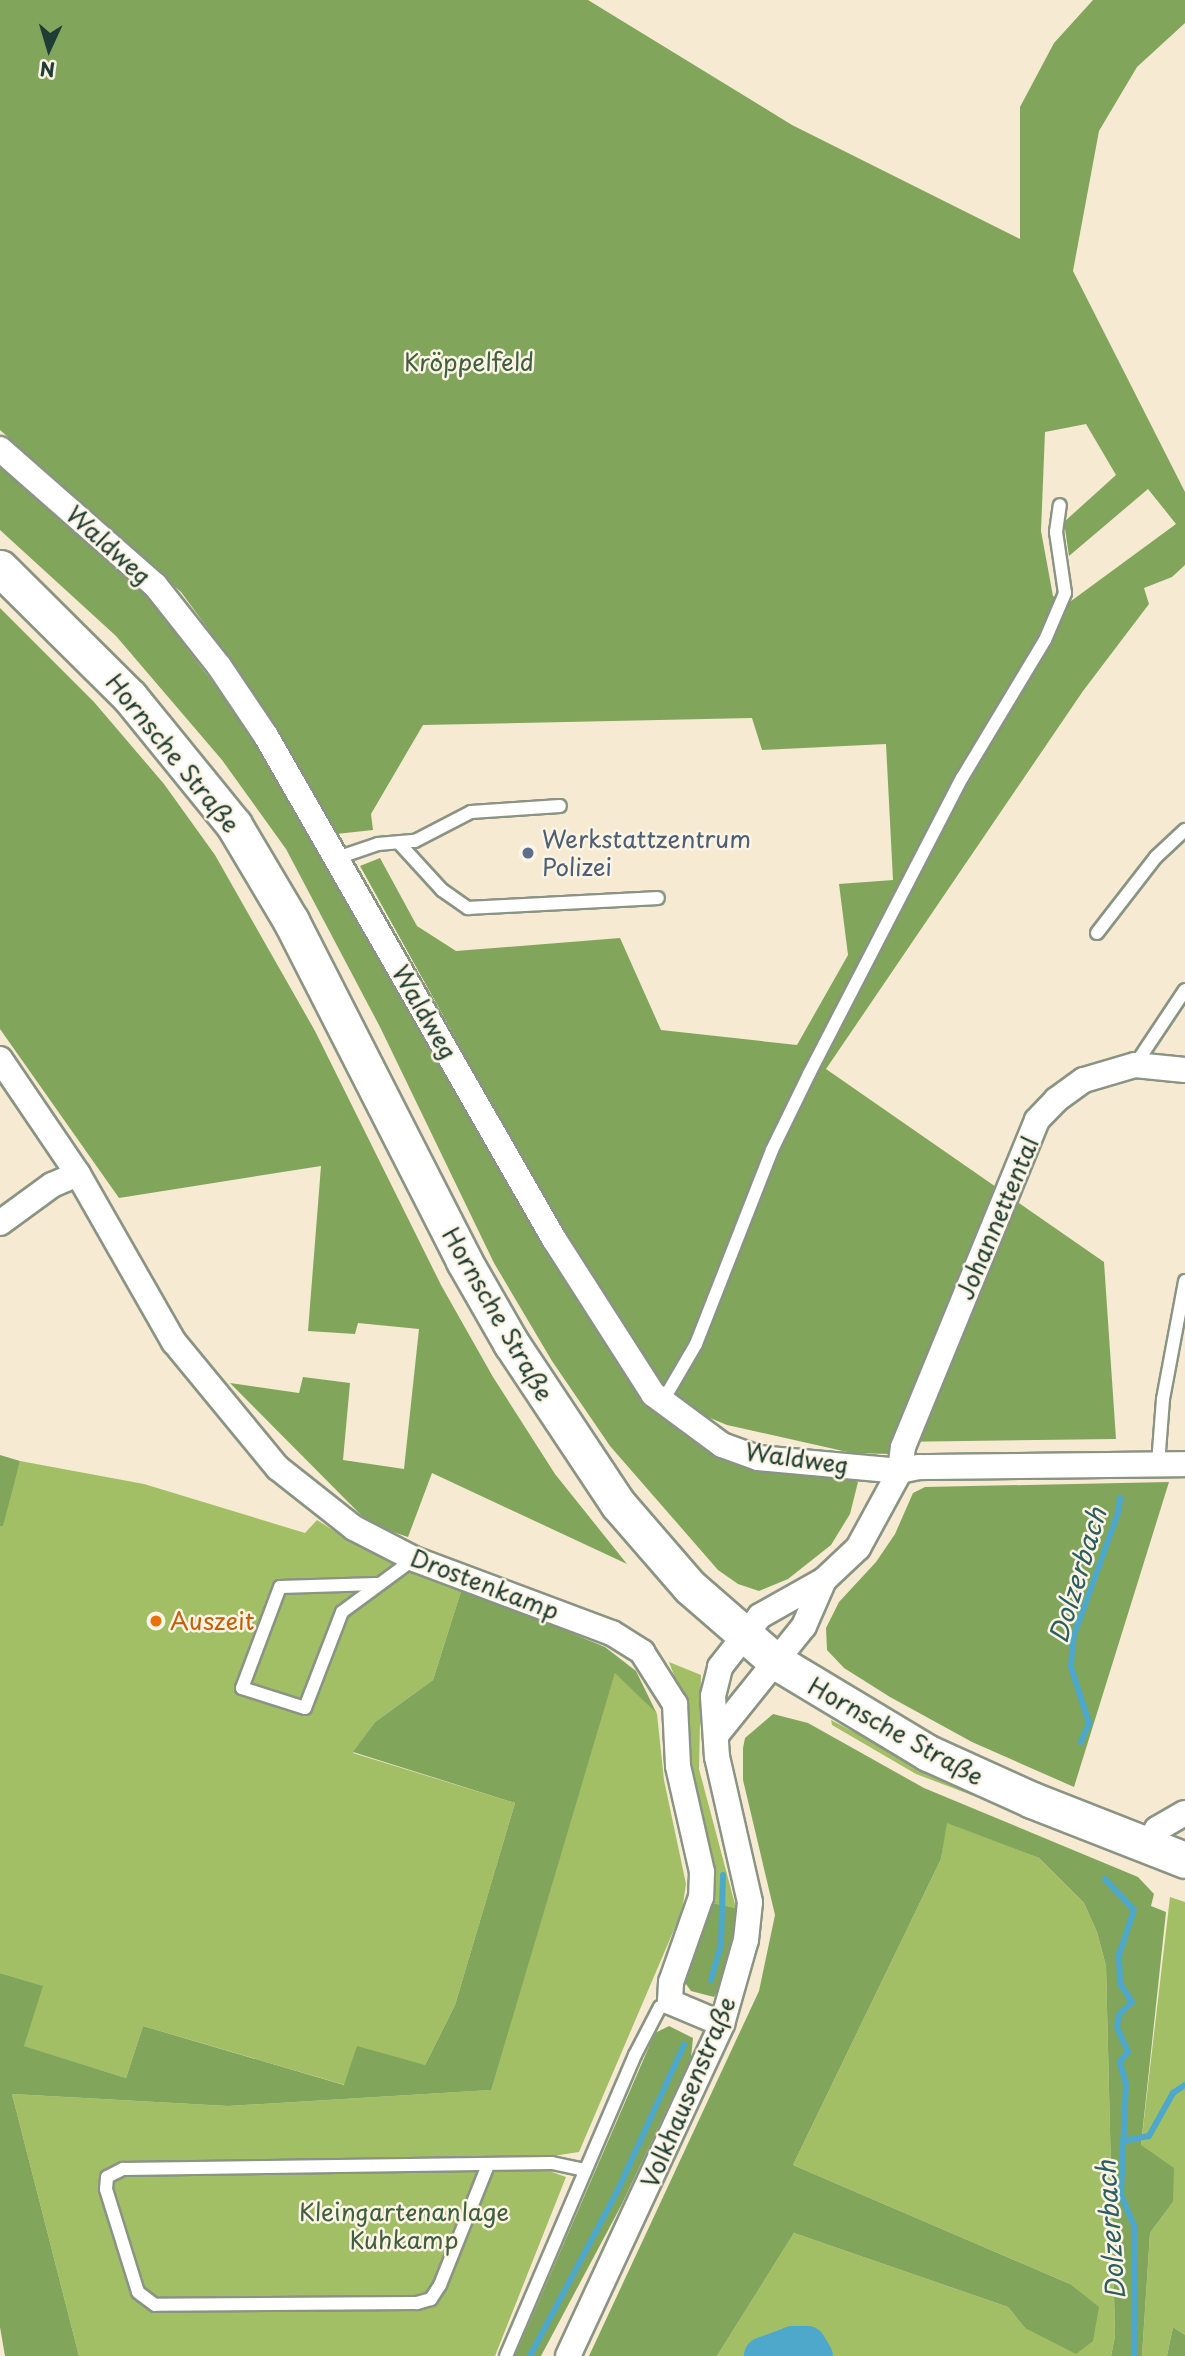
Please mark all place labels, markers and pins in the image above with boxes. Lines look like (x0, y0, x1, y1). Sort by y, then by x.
place label: Werkstattzentrum Polizei (542, 825, 751, 881)
marker: Werkstattzentrum Polizei (520, 845, 536, 861)
place label: Auszeit (170, 1607, 255, 1635)
marker: Auszeit (148, 1613, 164, 1629)

